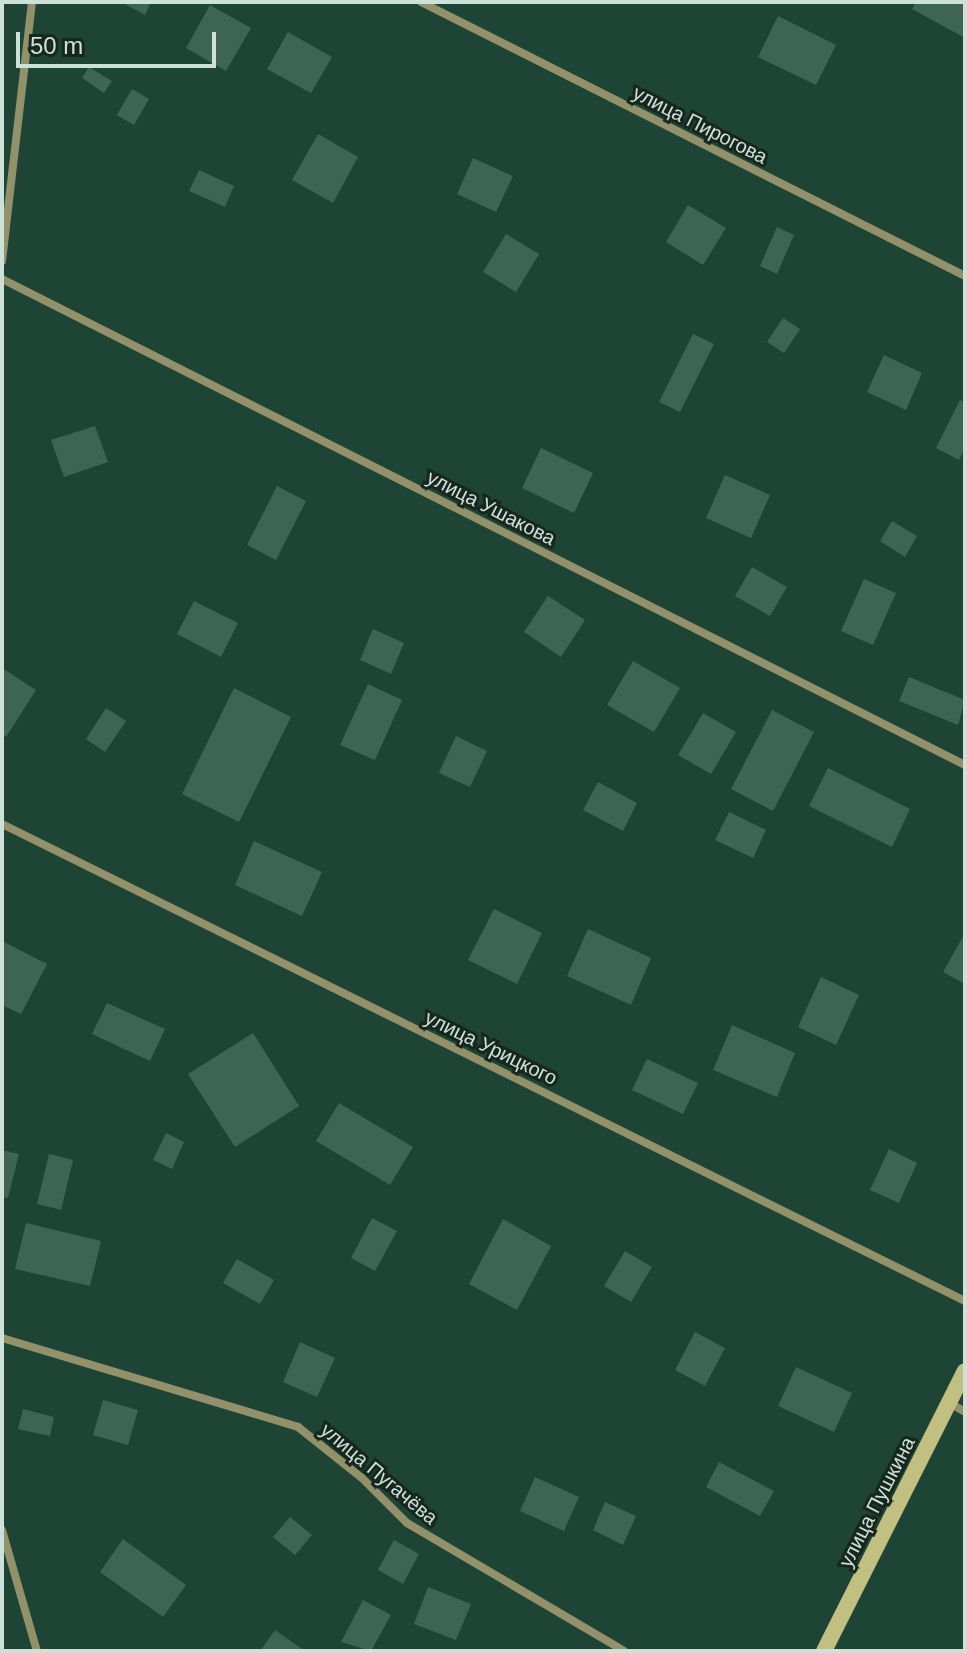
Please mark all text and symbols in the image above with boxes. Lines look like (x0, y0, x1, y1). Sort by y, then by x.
scale bar (20, 16, 220, 66)
text: 50 m (30, 32, 83, 59)
street label: улица Пирогова (629, 81, 771, 169)
street label: улица Ушакова (423, 465, 559, 551)
street label: улица Урицкого (421, 1006, 561, 1090)
street label: улица Пугачёва (316, 1418, 442, 1530)
street label: улица Пушкина (834, 1433, 920, 1571)

